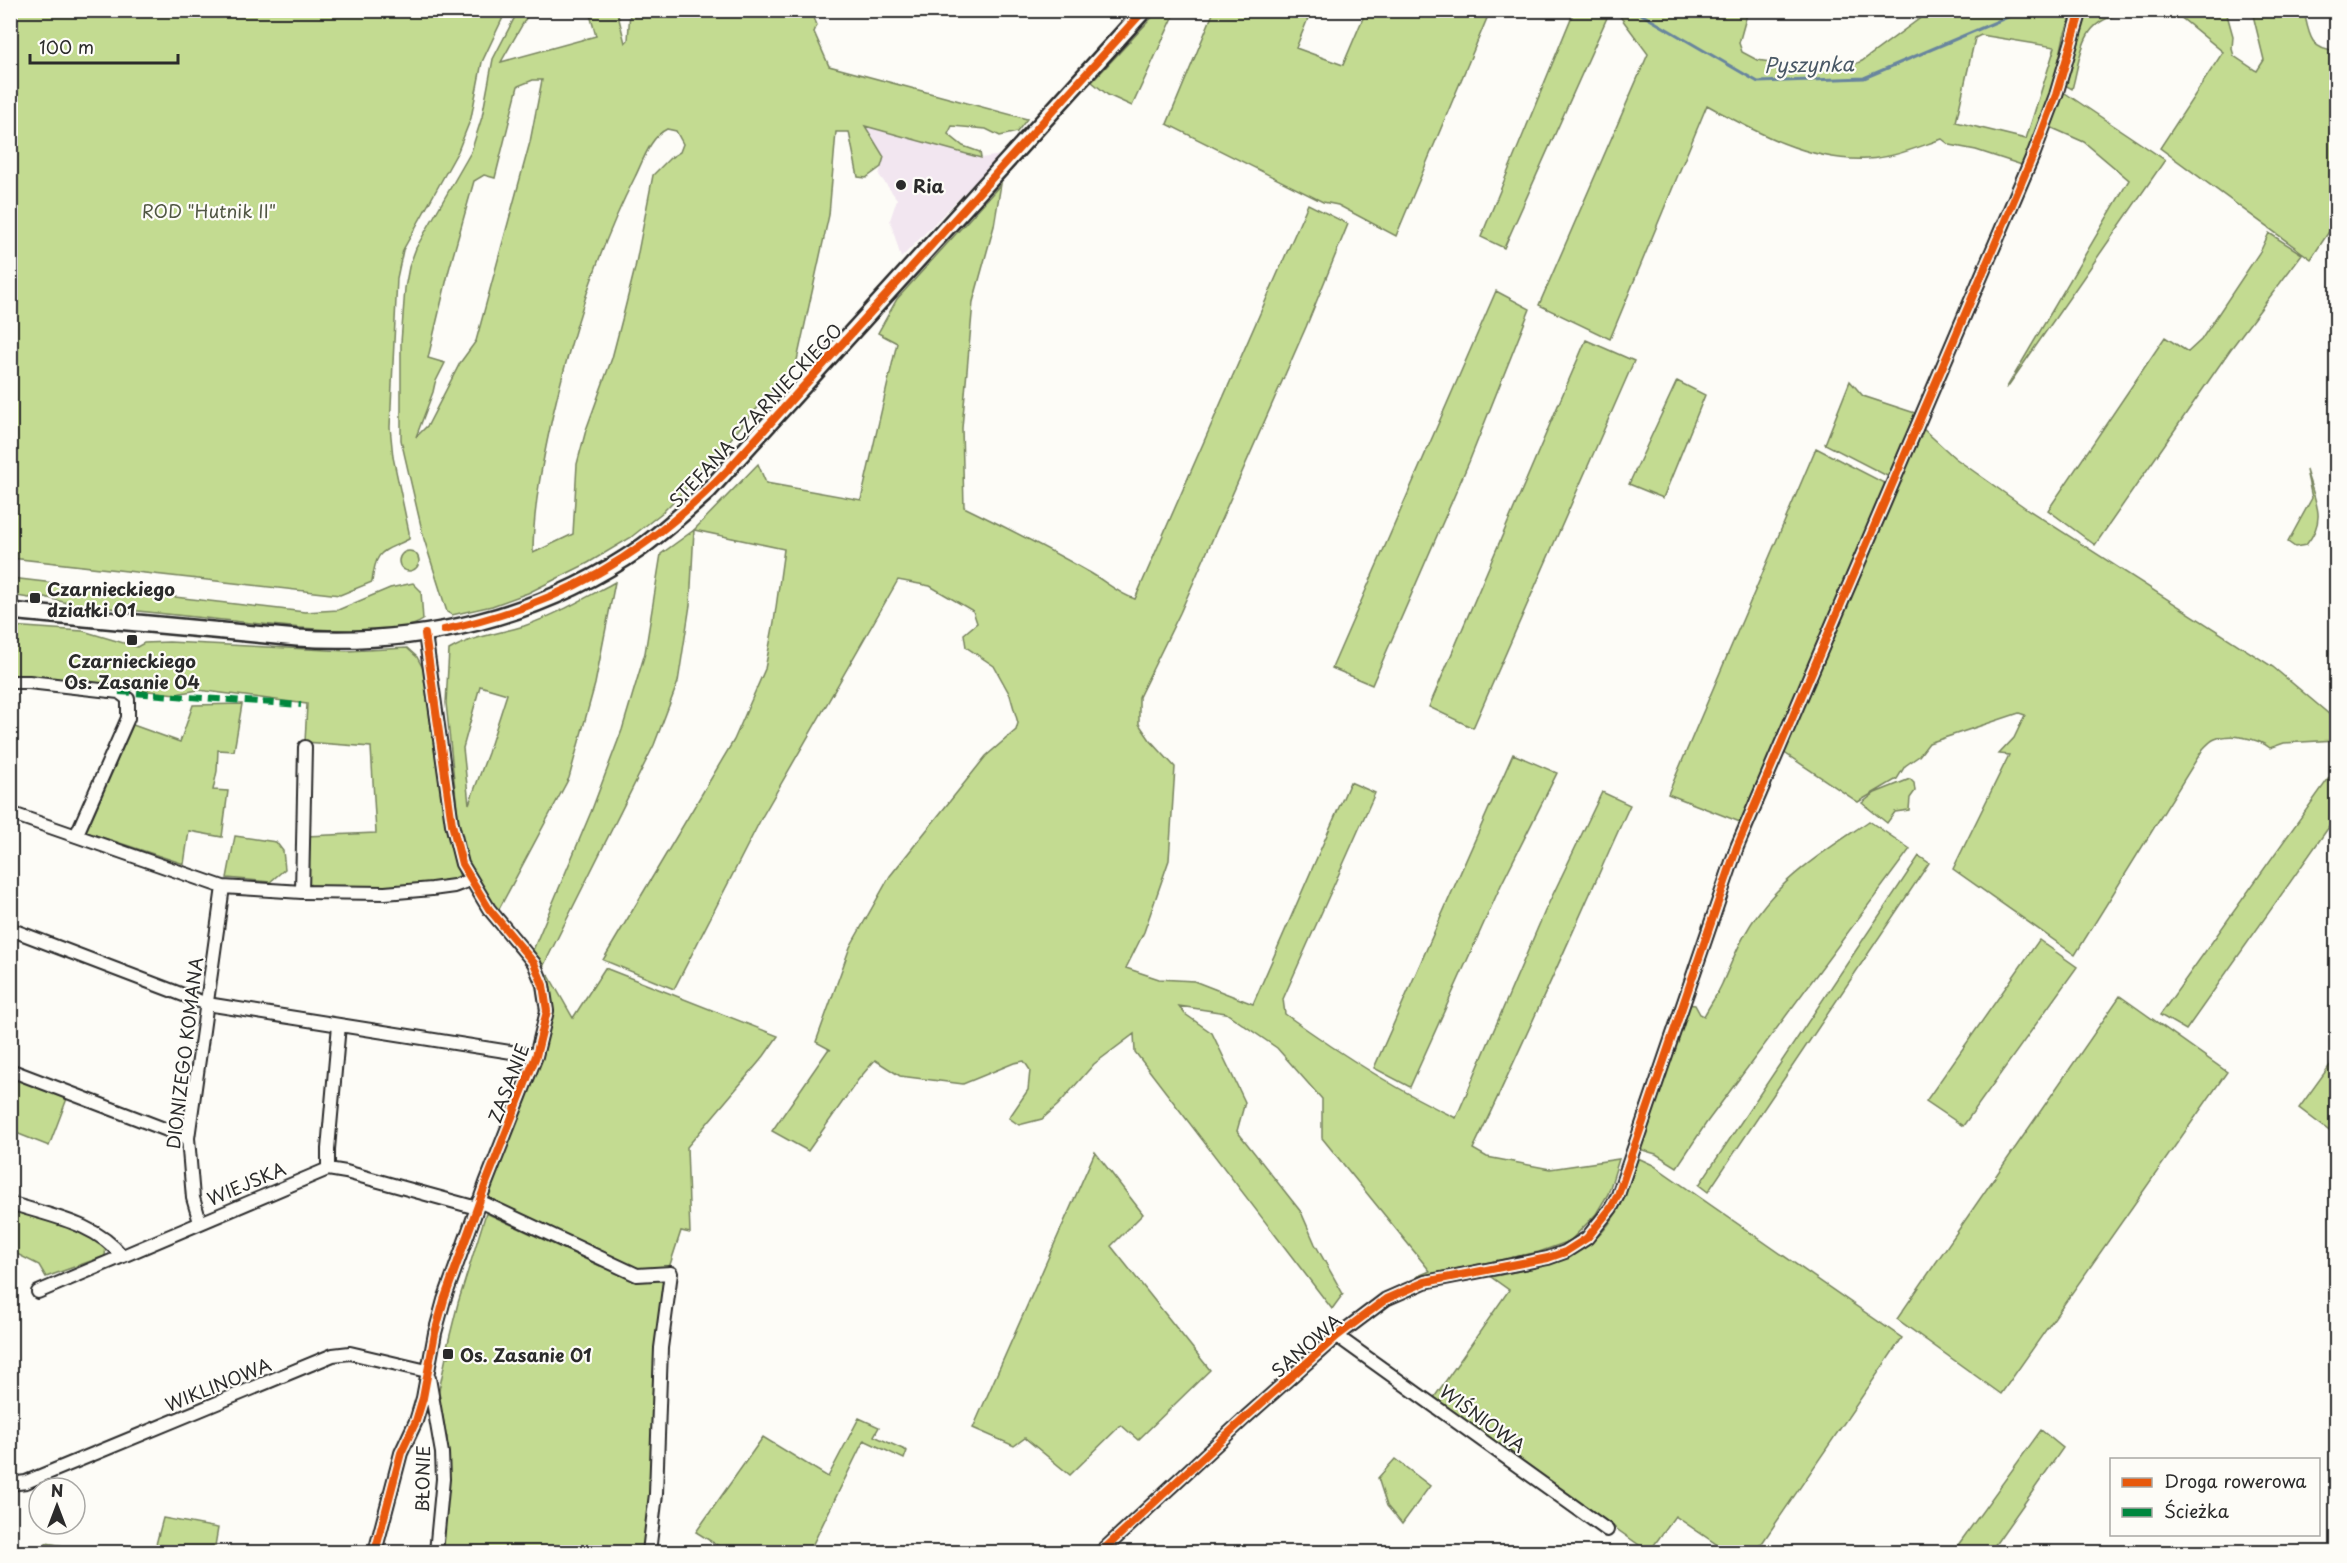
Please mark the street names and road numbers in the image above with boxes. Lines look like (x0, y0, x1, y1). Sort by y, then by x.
street label: STEFANA CZARNIECKIEGO (662, 317, 848, 513)
street label: DIONIZEGO KOMANA (159, 955, 209, 1151)
street label: ZASANIE (481, 1039, 535, 1127)
street label: WIEJSKA (202, 1154, 290, 1212)
street label: SANOWA (1265, 1307, 1347, 1383)
street label: WIKLINOWA (161, 1350, 275, 1418)
street label: WIŚNIOWA (1434, 1378, 1532, 1459)
street label: BŁONIE (408, 1445, 436, 1513)

